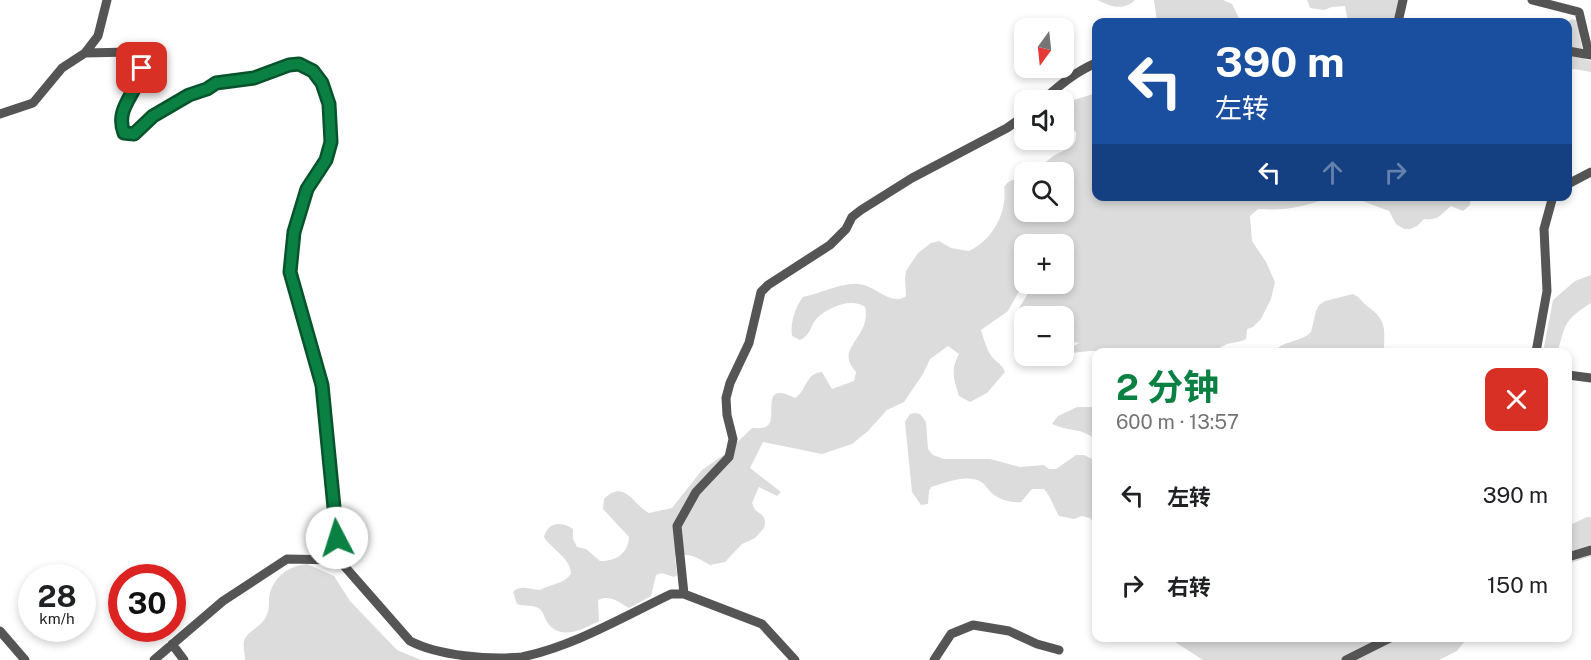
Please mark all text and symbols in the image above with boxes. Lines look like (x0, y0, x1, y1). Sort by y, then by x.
north arrow (1014, 18, 1074, 78)
map controls (1014, 18, 1074, 366)
text: 390 m (1215, 37, 1345, 86)
pin (116, 42, 167, 93)
icon: left (1116, 42, 1194, 120)
icon: arrive (125, 51, 158, 84)
button: sound (1014, 90, 1074, 150)
text: 左转 (1215, 92, 1269, 124)
icon: left (1253, 156, 1286, 189)
icon: ahead (1316, 156, 1349, 189)
icon: right (1379, 156, 1412, 189)
button: search (1014, 162, 1074, 222)
button: + (1014, 234, 1074, 294)
button: − (1014, 306, 1074, 366)
text: 2 分钟 (1116, 366, 1219, 408)
button: close (1485, 368, 1548, 431)
text: 600 m · 13:57 (1116, 410, 1239, 434)
icon: left (1116, 479, 1149, 512)
text: 390 m (1483, 482, 1548, 508)
text: 左转 (1167, 484, 1211, 510)
position arrow (305, 506, 369, 570)
speed limit sign: 30 (108, 564, 186, 642)
icon: right (1116, 569, 1149, 602)
text: 150 m (1487, 572, 1548, 598)
text: 右转 (1167, 574, 1211, 600)
text: 28 (37, 578, 77, 614)
text: km/h (39, 610, 75, 627)

